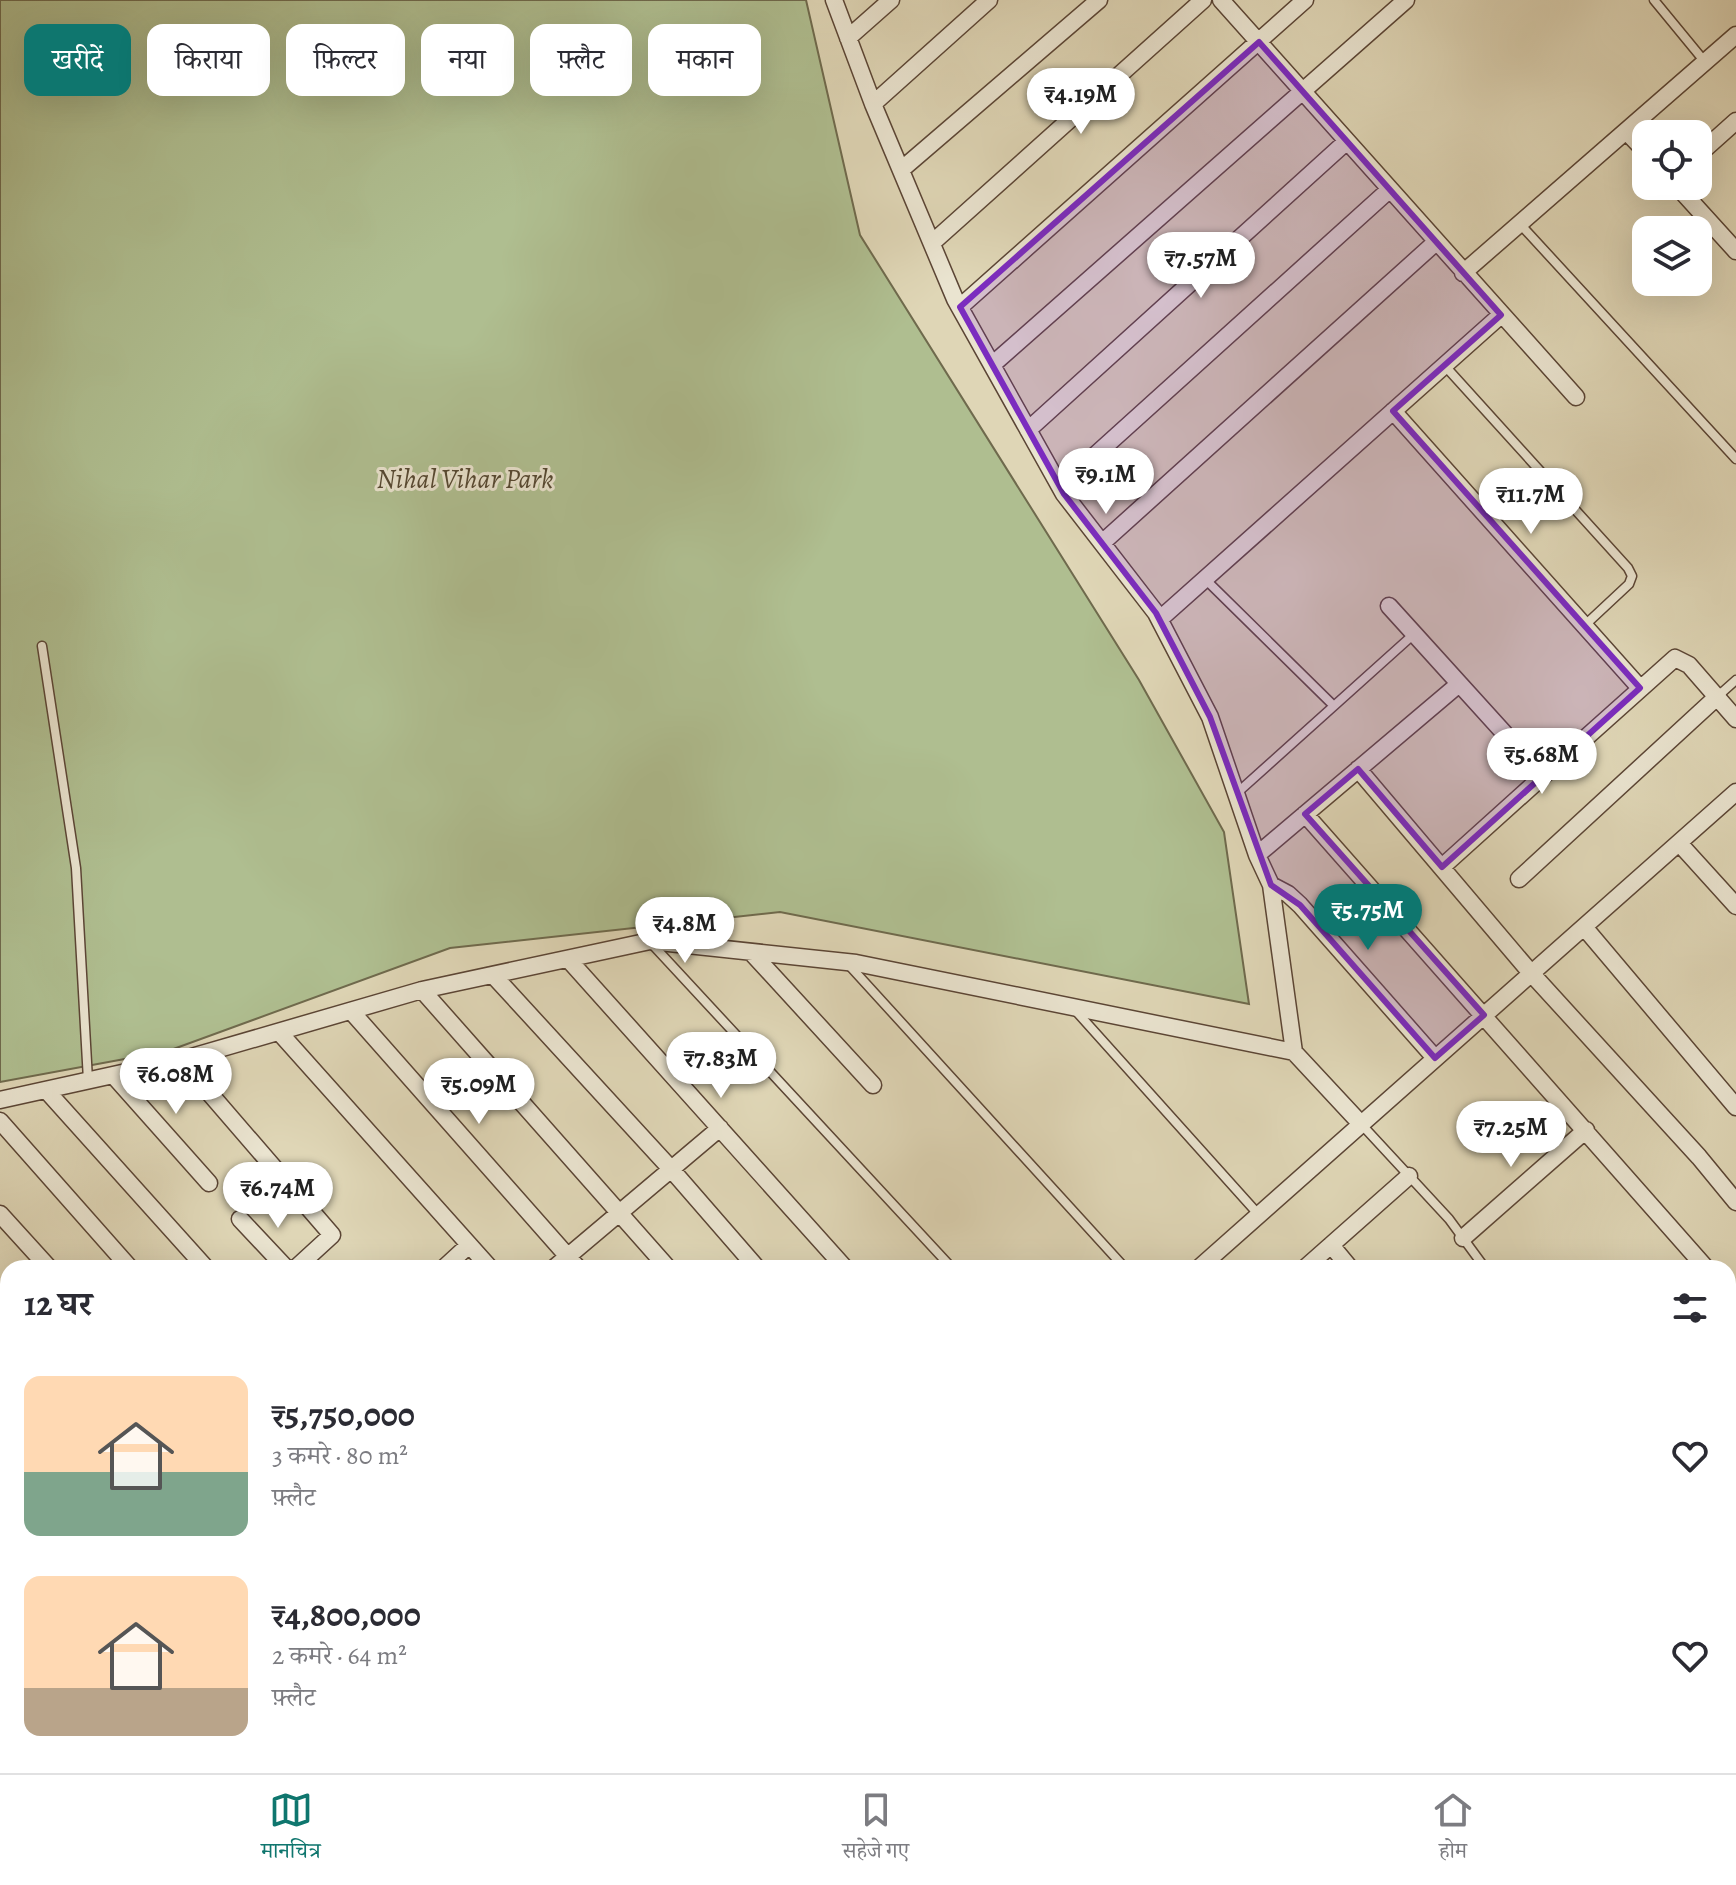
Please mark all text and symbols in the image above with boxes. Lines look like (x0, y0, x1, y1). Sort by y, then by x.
chip: खरीदें (24, 24, 131, 96)
chip: किराया (147, 24, 270, 96)
chip: फ़िल्टर (286, 24, 405, 96)
chip: नया (421, 24, 514, 96)
chip: फ़्लैट (530, 24, 632, 96)
chip: मकान (648, 24, 761, 96)
pin: ₹4.19M (1016, 68, 1146, 136)
text: ₹4.19M (1045, 76, 1117, 111)
map controls (1632, 120, 1712, 296)
button: locate (1632, 120, 1712, 200)
button: layers (1632, 216, 1712, 296)
pin: ₹7.57M (1136, 232, 1266, 300)
text: ₹7.57M (1165, 240, 1237, 275)
pin: ₹9.1M (1050, 448, 1162, 516)
text: ₹9.1M (1076, 456, 1136, 491)
park label: Nihal Vihar Park (376, 460, 554, 498)
pin: ₹11.7M (1466, 468, 1596, 536)
text: ₹11.7M (1497, 476, 1565, 511)
pin: ₹5.68M (1477, 728, 1607, 796)
text: ₹5.68M (1505, 736, 1579, 771)
pin: ₹5.75M (1303, 884, 1433, 952)
text: ₹5.75M (1332, 892, 1404, 927)
pin: ₹4.8M (629, 897, 741, 965)
text: ₹4.8M (653, 905, 717, 940)
pin: ₹7.83M (656, 1032, 786, 1100)
text: ₹7.83M (684, 1040, 758, 1075)
pin: ₹6.08M (111, 1048, 241, 1116)
text: ₹6.08M (138, 1056, 214, 1091)
pin: ₹5.09M (414, 1058, 544, 1126)
text: ₹5.09M (442, 1066, 516, 1101)
pin: ₹7.25M (1446, 1101, 1576, 1169)
text: ₹7.25M (1474, 1109, 1548, 1144)
pin: ₹6.74M (213, 1162, 343, 1230)
text: ₹6.74M (241, 1170, 315, 1205)
text: 12 घर (24, 1280, 92, 1327)
icon: filters (1668, 1286, 1712, 1330)
text: ₹5,750,000 (272, 1391, 415, 1438)
icon: home (88, 1408, 184, 1504)
icon: heart (1668, 1434, 1712, 1478)
text: 3 कमरे · 80 m² (272, 1438, 408, 1473)
text: फ़्लैट (272, 1480, 315, 1515)
text: ₹4,800,000 (272, 1591, 421, 1638)
icon: home (88, 1608, 184, 1704)
icon: heart (1668, 1634, 1712, 1678)
text: 2 कमरे · 64 m² (272, 1638, 407, 1673)
text: फ़्लैट (272, 1680, 315, 1715)
tab: मानचित्र (261, 1788, 321, 1872)
tab: सहेजे गए (842, 1788, 909, 1872)
tab: होम (1431, 1788, 1475, 1872)

